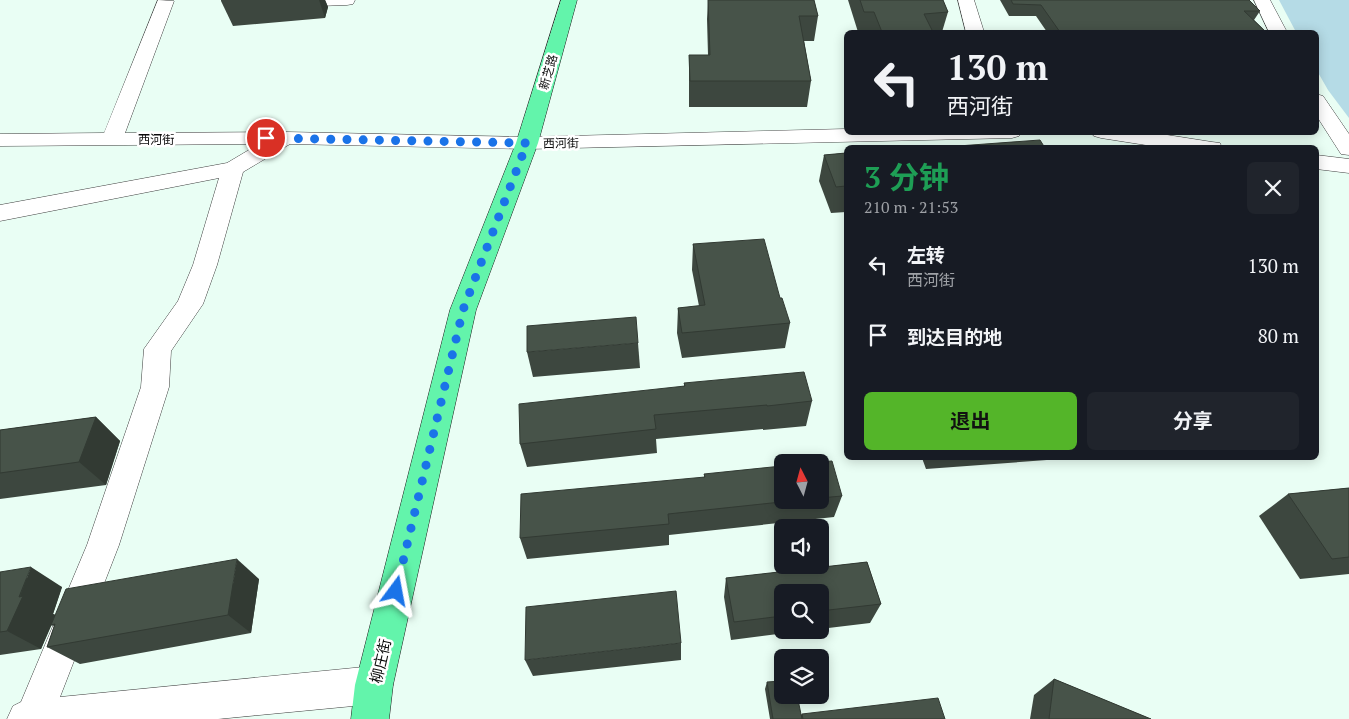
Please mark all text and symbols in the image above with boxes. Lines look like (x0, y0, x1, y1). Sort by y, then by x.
text: 130 m (947, 44, 1048, 90)
icon: left (864, 50, 929, 115)
street label: 新芝路 (536, 53, 560, 91)
text: 西河街 (947, 91, 1013, 120)
pin (245, 117, 287, 159)
icon: arrive (252, 124, 280, 152)
street label: 西河街 (138, 132, 174, 147)
street label: 西河街 (543, 135, 579, 151)
text: 3 分钟 (864, 157, 949, 197)
button: close (1247, 162, 1299, 214)
text: 210 m · 21:53 (864, 196, 958, 218)
text: 左转 (907, 242, 945, 267)
icon: left (864, 251, 892, 279)
text: 130 m (1248, 253, 1299, 278)
text: 西河街 (907, 269, 955, 291)
icon: arrive (864, 321, 892, 349)
text: 80 m (1258, 323, 1299, 348)
text: 到达目的地 (907, 324, 1002, 349)
button: 退出 (864, 392, 1077, 450)
button: 分享 (1087, 392, 1299, 450)
north arrow (774, 454, 829, 509)
map controls (774, 454, 829, 704)
button: sound (774, 519, 829, 574)
position arrow (369, 564, 421, 616)
button: search (774, 584, 829, 639)
street label: 柳庄街 (365, 637, 395, 685)
button: layers (774, 649, 829, 704)

